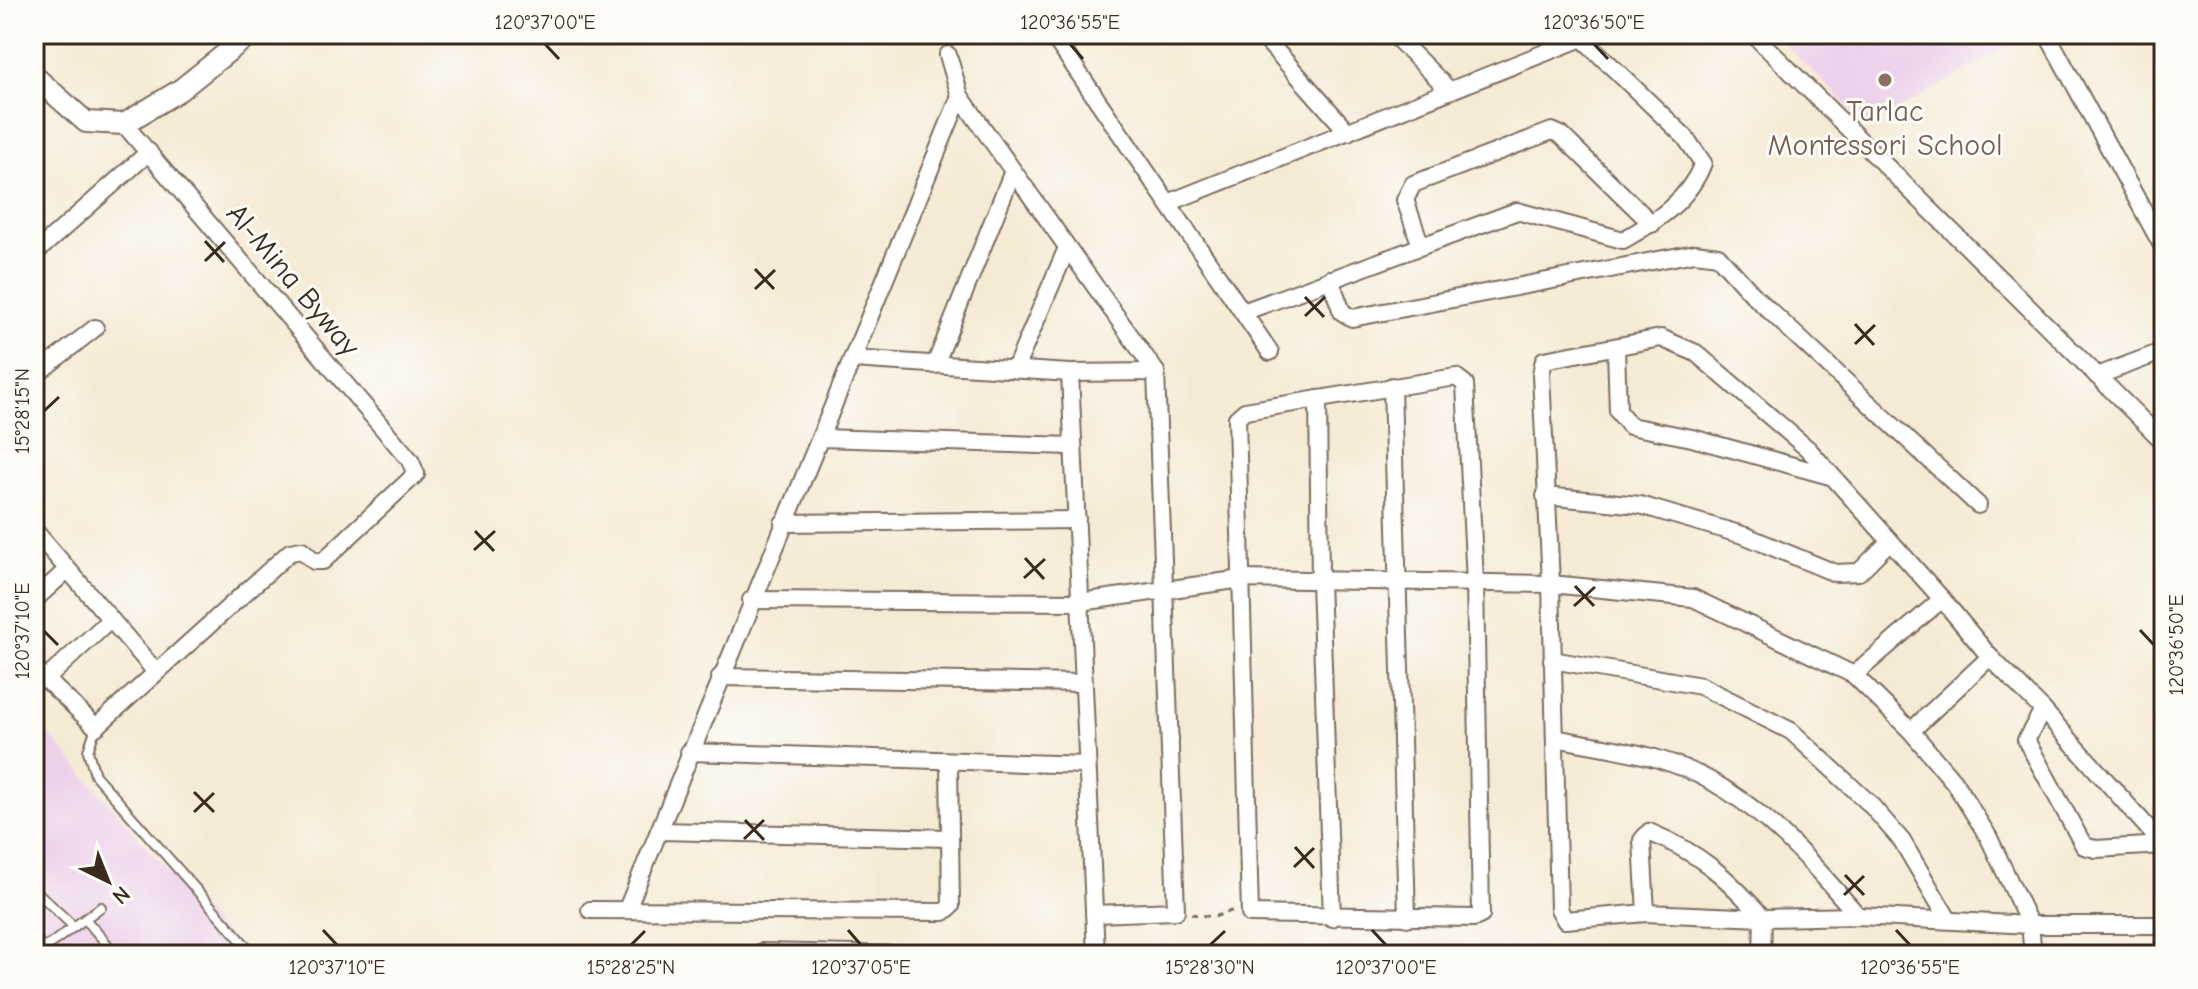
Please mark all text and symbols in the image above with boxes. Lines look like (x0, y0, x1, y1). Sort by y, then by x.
text: 120°37'00"E (495, 11, 595, 34)
text: 120°36'55"E (1020, 11, 1120, 34)
text: 120°36'50"E (1544, 11, 1644, 34)
marker: Tarlac Montessori School (1876, 71, 1894, 89)
place label: Tarlac Montessori School (1767, 94, 2003, 163)
street label: Al-Mina Byway (219, 197, 367, 364)
text: 15°28'15"N (11, 368, 34, 454)
text: 120°37'10"E (11, 583, 34, 679)
text: 120°36'50"E (2165, 595, 2188, 695)
north arrow (68, 841, 148, 921)
text: N (107, 880, 135, 909)
text: 120°37'10"E (289, 956, 385, 979)
text: 15°28'25"N (587, 956, 675, 979)
text: 120°37'05"E (811, 956, 911, 979)
text: 15°28'30"N (1165, 956, 1255, 979)
text: 120°37'00"E (1336, 956, 1436, 979)
text: 120°36'55"E (1860, 956, 1960, 979)

